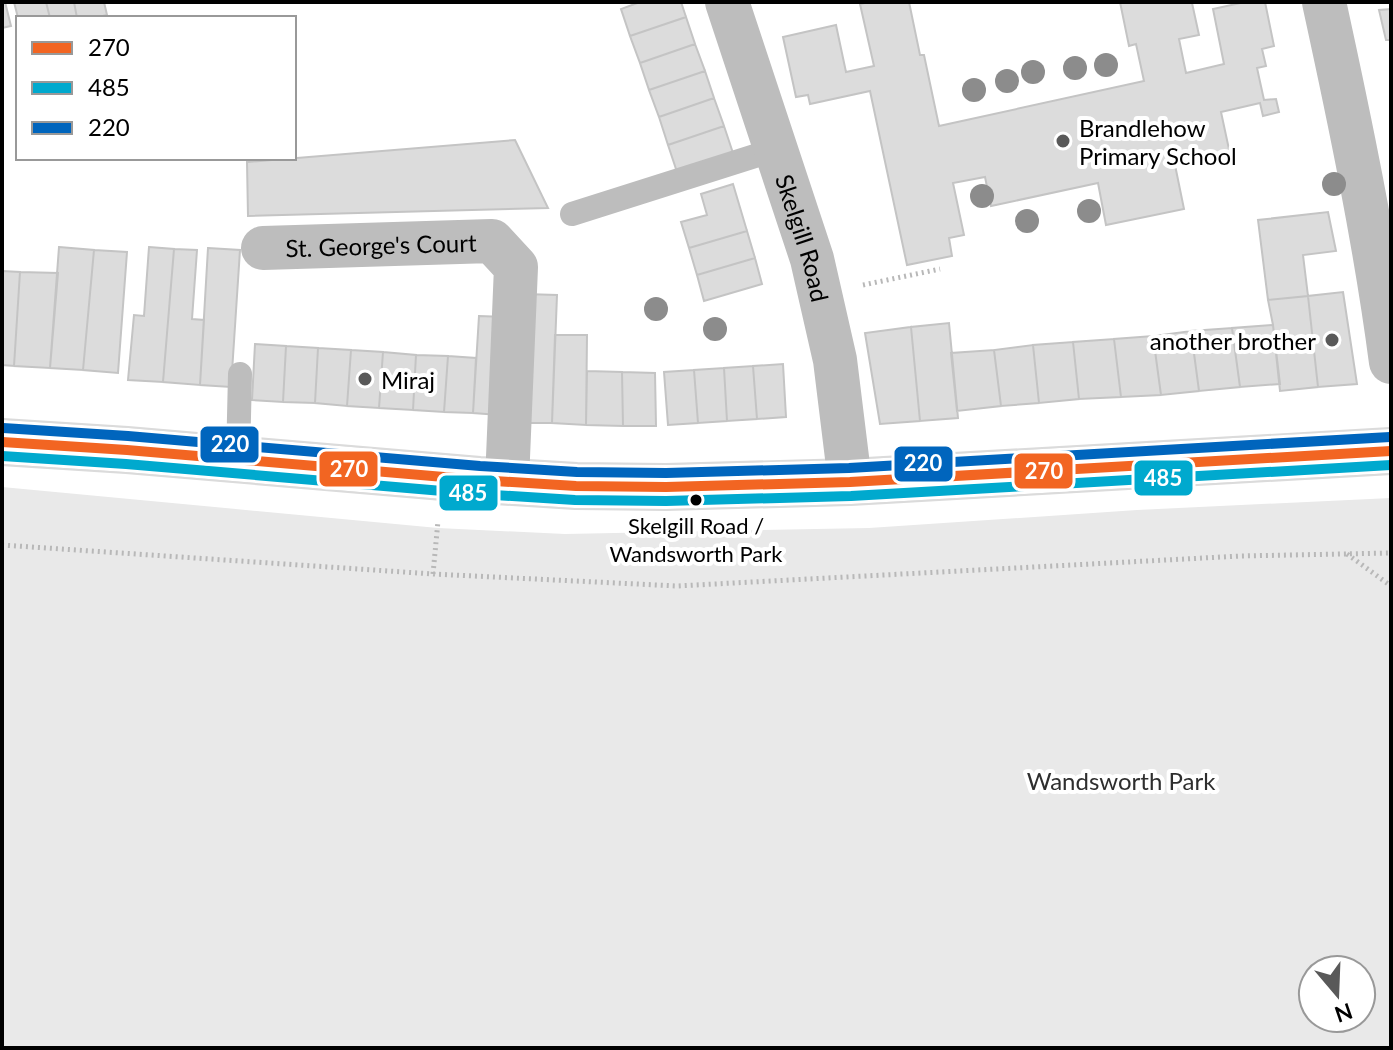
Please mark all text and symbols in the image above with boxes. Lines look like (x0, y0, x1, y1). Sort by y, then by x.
legend (16, 16, 296, 160)
text: 270 (88, 32, 130, 61)
text: 485 (88, 72, 130, 101)
text: 220 (88, 112, 130, 141)
place label: Brandlehow Primary School (1079, 113, 1237, 170)
marker: Brandlehow Primary School (1054, 132, 1072, 150)
street label: Skelgill Road (770, 170, 836, 304)
street label: St. George's Court (285, 227, 477, 262)
place label: another brother (1150, 326, 1316, 355)
marker: another brother (1323, 331, 1341, 349)
place label: Miraj (381, 365, 435, 394)
marker: Miraj (356, 370, 374, 388)
line badge: 220 (199, 425, 260, 464)
text: 220 (211, 430, 249, 457)
line badge: 220 (893, 445, 954, 483)
text: 220 (904, 449, 942, 476)
line badge: 270 (318, 450, 379, 488)
line badge: 270 (1013, 452, 1074, 490)
text: 270 (330, 455, 368, 482)
text: 270 (1025, 457, 1063, 484)
line badge: 485 (1133, 459, 1194, 497)
text: 485 (1144, 464, 1182, 491)
line badge: 485 (438, 474, 499, 512)
text: 485 (449, 479, 487, 506)
marker: Skelgill Road / Wandsworth Park (688, 492, 704, 508)
place label: Skelgill Road / Wandsworth Park (610, 512, 783, 567)
park label: Wandsworth Park (1027, 766, 1216, 795)
north arrow (1297, 954, 1377, 1034)
text: N (1331, 998, 1356, 1029)

